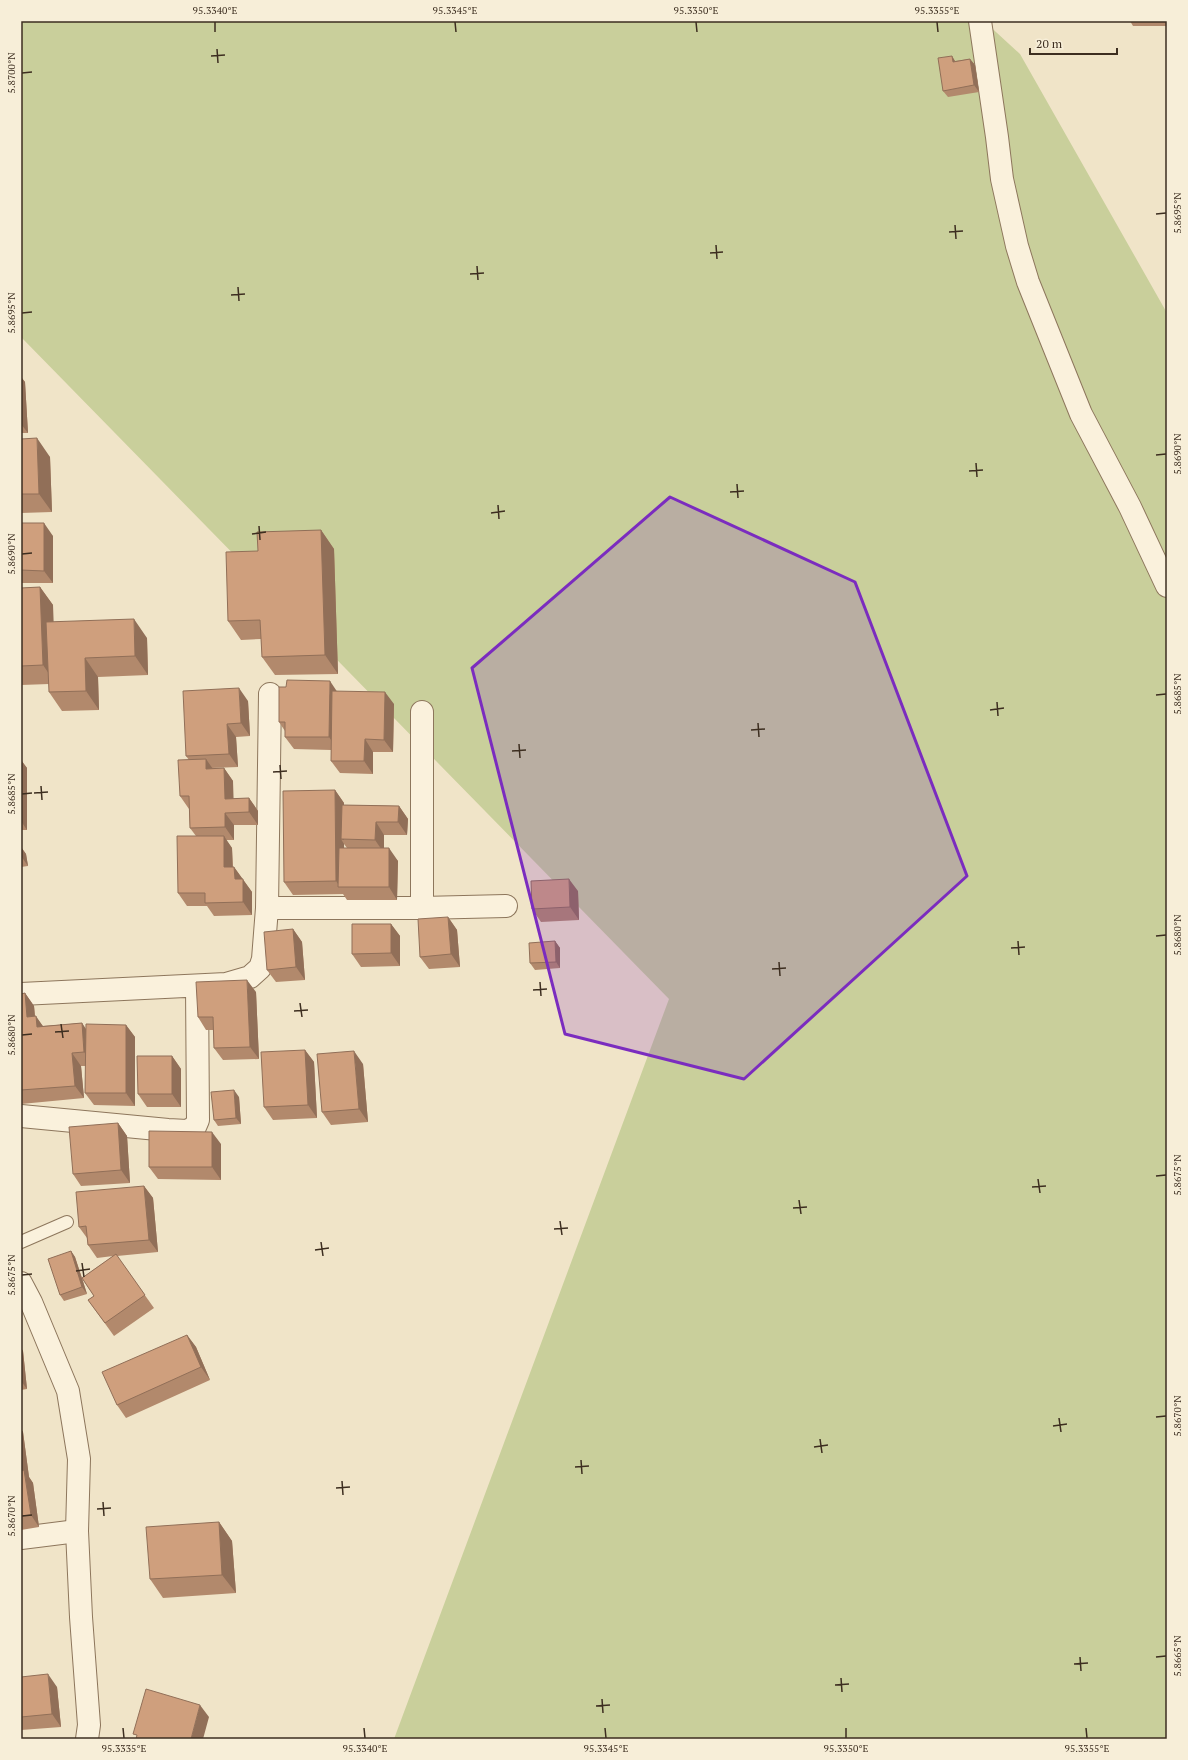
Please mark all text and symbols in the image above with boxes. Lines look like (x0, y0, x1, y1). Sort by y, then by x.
text: 95.3340°E (193, 4, 238, 17)
text: 95.3345°E (433, 4, 478, 17)
text: 95.3350°E (674, 4, 719, 17)
text: 95.3355°E (915, 4, 960, 17)
scale bar (1030, 30, 1117, 56)
text: 20 m (1036, 36, 1063, 51)
text: 5.8700°N (5, 52, 18, 94)
text: 5.8695°N (1171, 192, 1184, 234)
text: 5.8695°N (5, 292, 18, 334)
text: 5.8690°N (1171, 433, 1184, 475)
text: 5.8690°N (5, 533, 18, 575)
text: 5.8685°N (1171, 673, 1184, 715)
text: 5.8685°N (5, 773, 18, 815)
text: 5.8680°N (1171, 914, 1184, 956)
text: 5.8680°N (5, 1014, 18, 1056)
text: 5.8675°N (1171, 1154, 1184, 1196)
text: 5.8675°N (5, 1254, 18, 1296)
text: 5.8670°N (1171, 1395, 1184, 1437)
text: 5.8670°N (5, 1495, 18, 1537)
text: 5.8665°N (1171, 1635, 1184, 1677)
text: 95.3335°E (102, 1742, 147, 1755)
text: 95.3340°E (343, 1742, 388, 1755)
text: 95.3345°E (584, 1742, 629, 1755)
text: 95.3350°E (824, 1742, 869, 1755)
text: 95.3355°E (1065, 1742, 1110, 1755)

